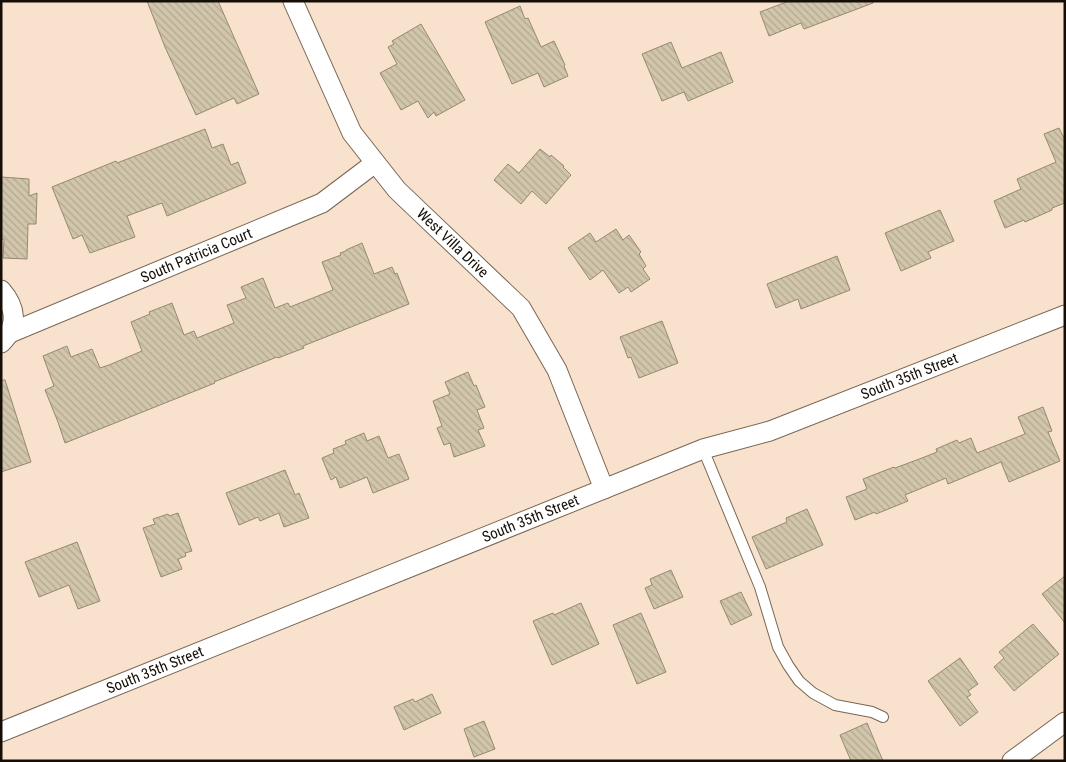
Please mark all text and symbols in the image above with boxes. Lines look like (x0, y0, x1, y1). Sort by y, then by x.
street label: West Villa Drive (413, 205, 492, 281)
street label: South Patricia Court (138, 224, 255, 287)
street label: South 35th Street (858, 349, 961, 403)
street label: South 35th Street (480, 491, 582, 546)
street label: South 35th Street (104, 642, 206, 698)

